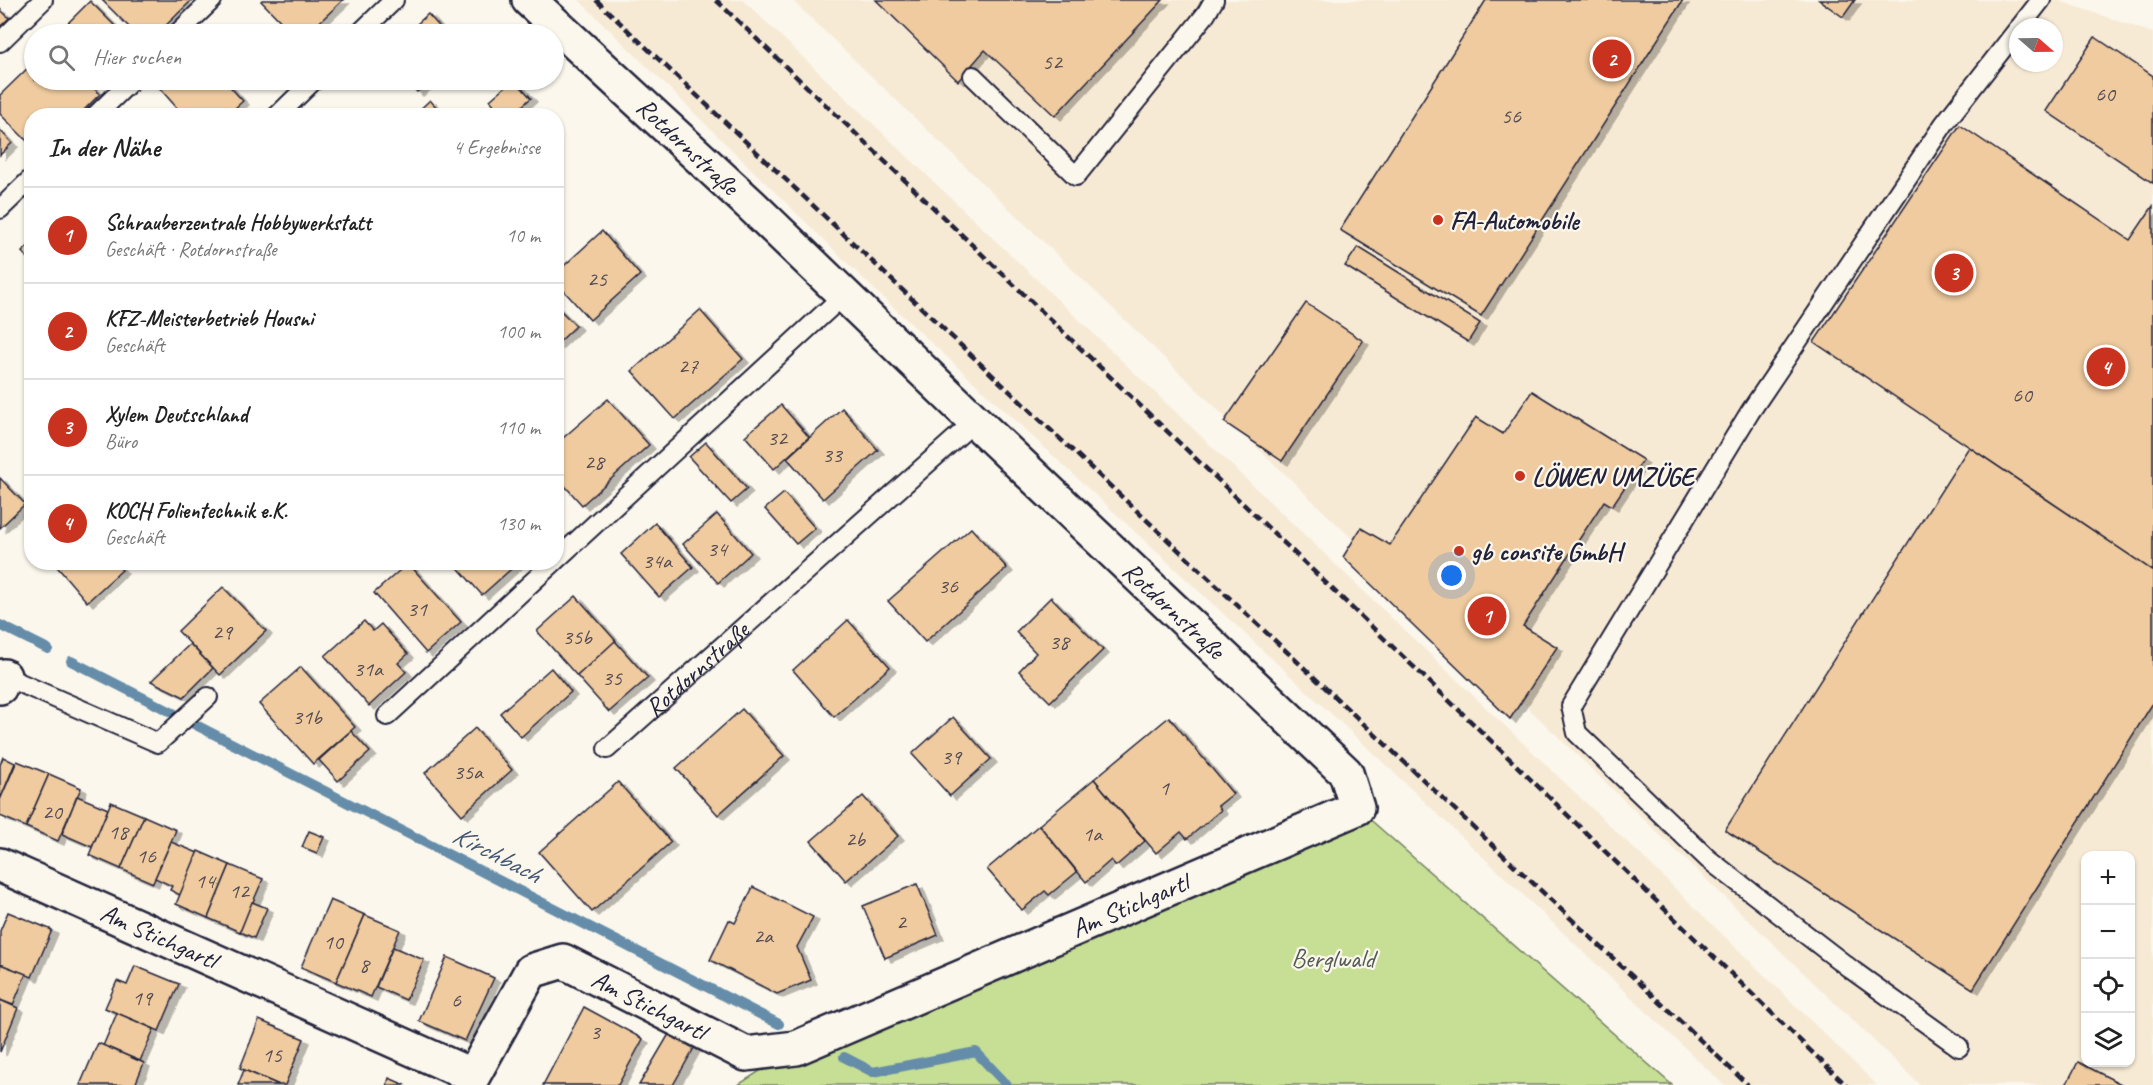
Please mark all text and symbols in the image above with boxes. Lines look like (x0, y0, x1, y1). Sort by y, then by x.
north arrow (2009, 18, 2063, 72)
search box (24, 24, 564, 90)
pin: 2 (1592, 36, 1632, 82)
icon: search (45, 41, 78, 74)
text: Hier suchen (93, 43, 181, 71)
house number: 52 (1042, 48, 1064, 76)
house number: 60 (2095, 80, 2117, 108)
street label: Rotdornstraße (630, 91, 748, 204)
house number: 56 (1501, 102, 1522, 130)
text: In der Nähe (48, 131, 160, 164)
text: 4 Ergebnisse (453, 135, 540, 160)
place label: FA-Automobile (1450, 204, 1581, 237)
text: Schrauberzentrale Hobbywerkstatt (105, 209, 371, 237)
marker: FA-Automobile (1431, 213, 1445, 227)
text: 1 (63, 223, 72, 248)
text: 10 m (506, 223, 540, 248)
text: Geschäft · Rotdornstraße (105, 237, 277, 262)
pin: 3 (1934, 250, 1974, 296)
house number: 25 (587, 265, 608, 293)
text: KFZ-Meisterbetrieb Housni (105, 305, 313, 333)
text: 2 (63, 319, 72, 344)
text: 100 m (497, 319, 540, 344)
text: Geschäft (105, 333, 165, 358)
pin: 4 (2086, 344, 2126, 389)
house number: 27 (678, 352, 699, 380)
house number: 60 (2012, 381, 2034, 409)
text: Xylem Deutschland (105, 401, 248, 429)
text: 3 (63, 415, 72, 440)
text: 110 m (497, 415, 540, 440)
house number: 32 (767, 424, 789, 452)
text: Büro (105, 429, 137, 454)
house number: 33 (822, 441, 844, 469)
house number: 28 (584, 448, 606, 476)
place label: LÖWEN UMZÜGE (1532, 460, 1698, 493)
marker: LÖWEN UMZÜGE (1513, 469, 1527, 483)
text: KOCH Folientechnik e.K. (105, 497, 287, 525)
text: 4 (63, 511, 72, 536)
text: 130 m (497, 511, 540, 536)
text: Geschäft (105, 525, 165, 550)
house number: 34 (707, 535, 729, 563)
place label: gb consite GmbH (1471, 535, 1627, 568)
marker: gb consite GmbH (1452, 544, 1466, 558)
house number: 34a (642, 547, 673, 575)
street label: Rotdornstraße (1116, 555, 1234, 668)
your location (1437, 561, 1466, 590)
house number: 36 (938, 572, 959, 600)
pin: 1 (1468, 594, 1506, 638)
house number: 31 (407, 595, 428, 623)
street label: Rotdornstraße (638, 613, 758, 725)
house number: 29 (212, 618, 234, 646)
house number: 35b (562, 623, 593, 651)
house number: 38 (1049, 628, 1071, 656)
house number: 31a (353, 655, 384, 683)
house number: 35 (602, 664, 623, 692)
house number: 31b (292, 703, 323, 731)
house number: 39 (941, 743, 963, 771)
house number: 35a (453, 758, 484, 786)
house number: 1 (1159, 774, 1170, 802)
house number: 20 (42, 798, 64, 826)
water label: Kirchbach (447, 817, 548, 891)
house number: 18 (108, 818, 130, 846)
house number: 1a (1082, 820, 1103, 848)
house number: 2b (845, 825, 866, 853)
house number: 16 (136, 842, 157, 870)
map controls (2081, 851, 2135, 1067)
button: + (2081, 851, 2135, 905)
street label: Am Stichgartl (1066, 864, 1198, 945)
house number: 14 (195, 867, 217, 895)
house number: 12 (229, 877, 251, 905)
street label: Am Stichgartl (95, 896, 226, 979)
button: − (2081, 905, 2135, 959)
house number: 2 (896, 908, 908, 936)
house number: 2a (753, 922, 774, 950)
house number: 10 (323, 928, 345, 956)
park label: Berglwald (1291, 942, 1378, 975)
house number: 8 (359, 951, 371, 979)
button: locate (2081, 959, 2135, 1013)
street label: Am Stichgartl (586, 962, 716, 1050)
house number: 19 (132, 984, 154, 1012)
house number: 6 (451, 986, 462, 1014)
button: layers (2081, 1013, 2135, 1067)
house number: 3 (590, 1018, 602, 1046)
house number: 15 (262, 1041, 283, 1069)

